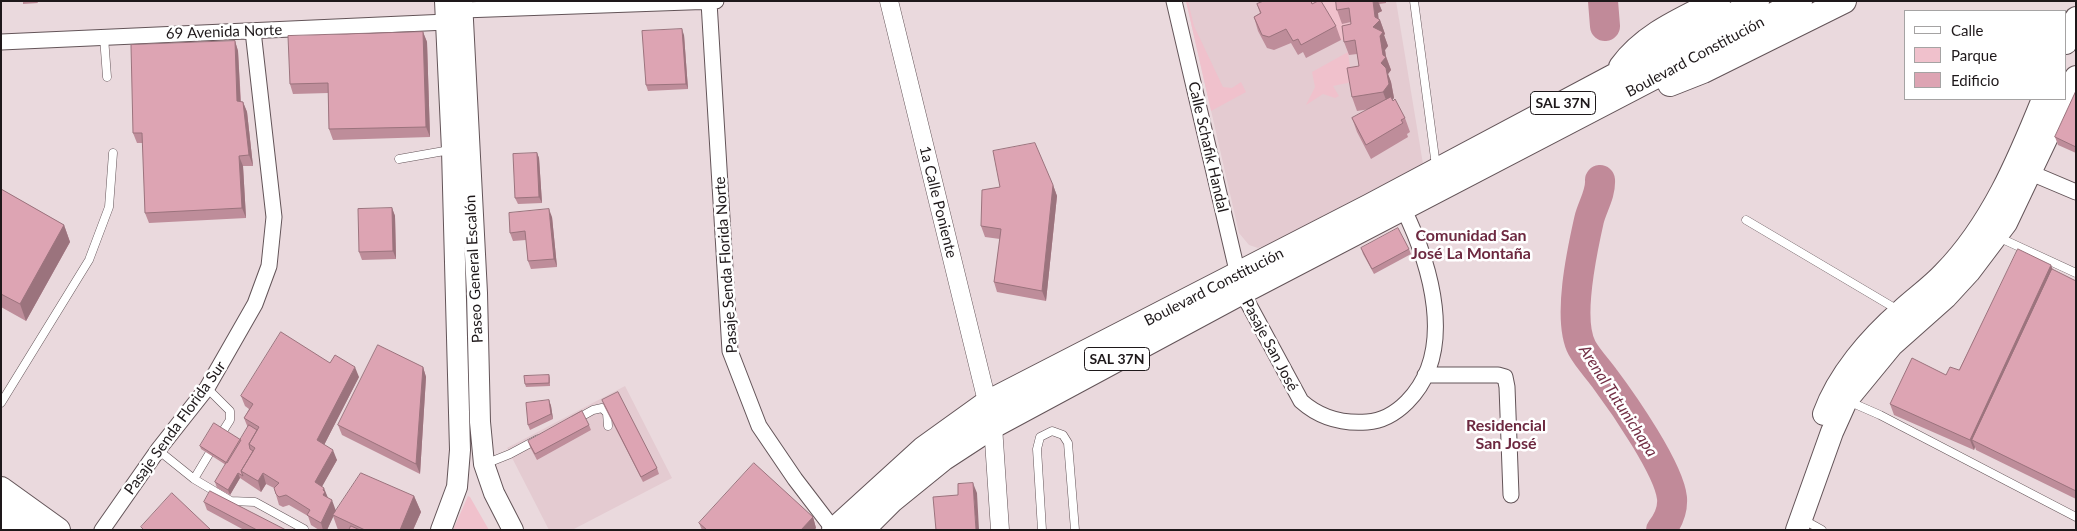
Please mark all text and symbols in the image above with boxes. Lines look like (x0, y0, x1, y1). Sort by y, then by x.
legend (1904, 10, 2067, 100)
street label: Boulevard Constitución (1623, 13, 1767, 101)
street label: 69 Avenida Norte (166, 21, 282, 43)
text: Calle (1951, 21, 1983, 39)
text: Parque (1951, 46, 1997, 64)
text: Edificio (1951, 71, 1999, 89)
street label: Calle Schafik Handal (1184, 80, 1232, 214)
road number: SAL 37N (1530, 92, 1596, 115)
street label: 1a Calle Poniente (915, 144, 961, 260)
street label: Pasaje Senda Florida Norte (711, 176, 741, 354)
street label: Paseo General Escalón (461, 194, 487, 344)
district label: Comunidad San José La Montaña (1411, 226, 1531, 264)
street label: Boulevard Constitución (1141, 244, 1287, 330)
street label: Pasaje San José (1238, 296, 1302, 394)
water label: Arenal Tutunichapa (1575, 341, 1661, 461)
road number: SAL 37N (1084, 348, 1150, 370)
street label: Pasaje Senda Florida Sur (121, 358, 229, 498)
district label: Residencial San José (1466, 416, 1546, 454)

